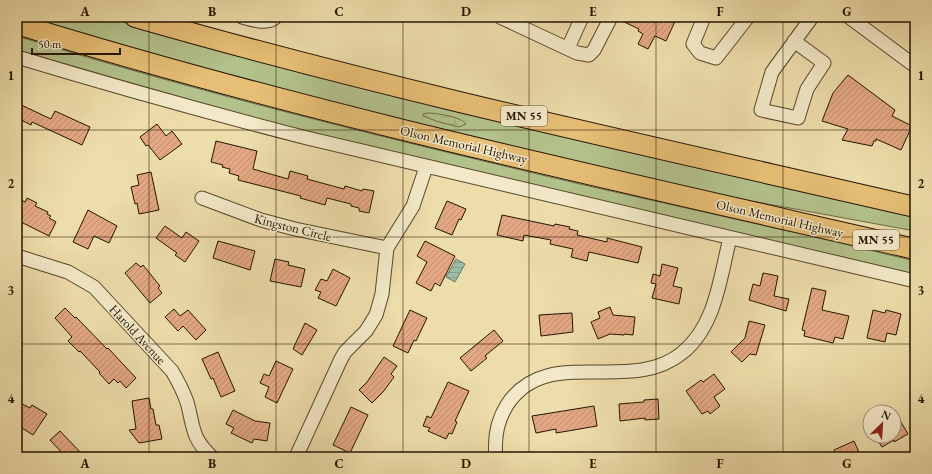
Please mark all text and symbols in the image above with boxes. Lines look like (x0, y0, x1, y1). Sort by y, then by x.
text: A (79, 3, 90, 20)
text: B (208, 3, 216, 20)
text: C (334, 3, 344, 20)
text: D (461, 3, 471, 20)
text: E (589, 3, 597, 20)
text: F (716, 3, 724, 20)
text: G (842, 3, 852, 20)
scale bar (32, 30, 120, 56)
text: 50 m (38, 36, 62, 52)
text: 1 (8, 67, 15, 84)
text: 1 (918, 67, 925, 84)
road number: MN 55 (501, 106, 547, 126)
street label: Olson Memorial Highway (399, 122, 529, 167)
text: 2 (8, 175, 15, 192)
text: 2 (918, 175, 925, 192)
street label: Olson Memorial Highway (715, 196, 845, 241)
street label: Kingston Circle (253, 210, 333, 245)
road number: MN 55 (853, 230, 899, 250)
text: 3 (8, 282, 15, 299)
text: 3 (918, 282, 925, 299)
street label: Harold Avenue (106, 301, 170, 368)
text: 4 (8, 390, 15, 407)
text: 4 (918, 390, 925, 407)
north arrow (862, 404, 902, 444)
text: N (879, 407, 893, 423)
text: A (79, 455, 90, 472)
text: B (208, 455, 216, 472)
text: C (334, 455, 344, 472)
text: D (461, 455, 471, 472)
text: E (589, 455, 597, 472)
text: F (716, 455, 724, 472)
text: G (842, 455, 852, 472)

